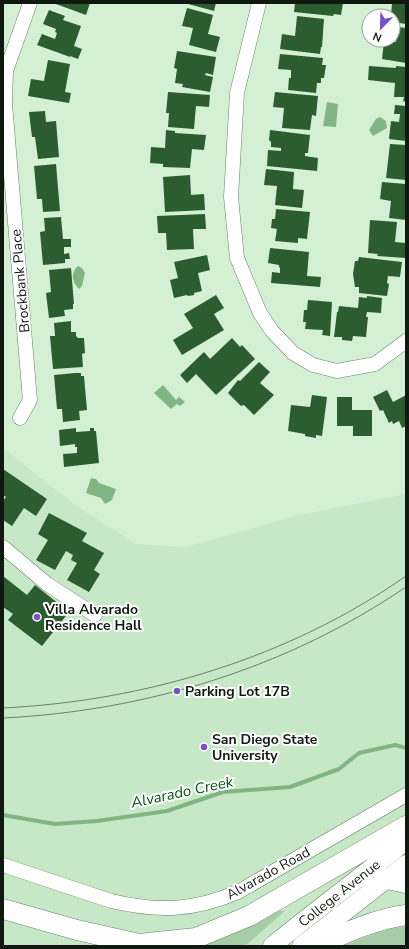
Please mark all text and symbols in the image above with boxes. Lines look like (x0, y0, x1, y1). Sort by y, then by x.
north arrow (361, 8, 401, 48)
text: N (371, 28, 384, 45)
street label: Brockbank Place (7, 228, 34, 334)
place label: Villa Alvarado Residence Hall (44, 600, 142, 635)
marker: Villa Alvarado Residence Hall (32, 612, 42, 622)
place label: Parking Lot 17B (185, 682, 290, 701)
marker: Parking Lot 17B (172, 686, 182, 696)
place label: San Diego State University (212, 730, 318, 765)
marker: San Diego State University (199, 742, 209, 752)
water label: Alvarado Creek (128, 771, 235, 813)
street label: Alvarado Road (223, 843, 314, 904)
street label: College Avenue (294, 855, 384, 931)

